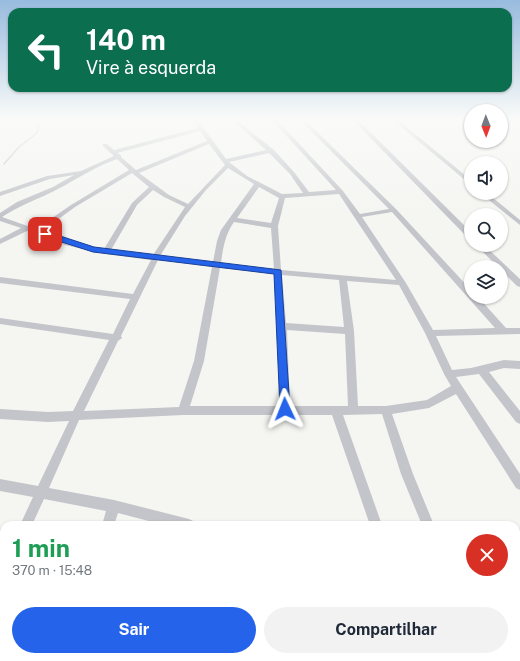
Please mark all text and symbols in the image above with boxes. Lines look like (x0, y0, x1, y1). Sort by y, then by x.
text: 140 m (86, 23, 166, 56)
icon: left (20, 24, 72, 76)
text: Vire à esquerda (86, 57, 216, 78)
north arrow (464, 104, 508, 148)
map controls (464, 104, 508, 304)
button: sound (464, 156, 508, 200)
button: search (464, 208, 508, 252)
pin (28, 217, 62, 251)
icon: arrive (34, 223, 56, 245)
button: layers (464, 260, 508, 304)
position arrow (264, 388, 306, 430)
text: 1 min (12, 534, 70, 562)
button: close (466, 534, 508, 576)
text: 370 m · 15:48 (12, 563, 92, 578)
button: Sair (12, 607, 256, 653)
button: Compartilhar (264, 607, 508, 653)

